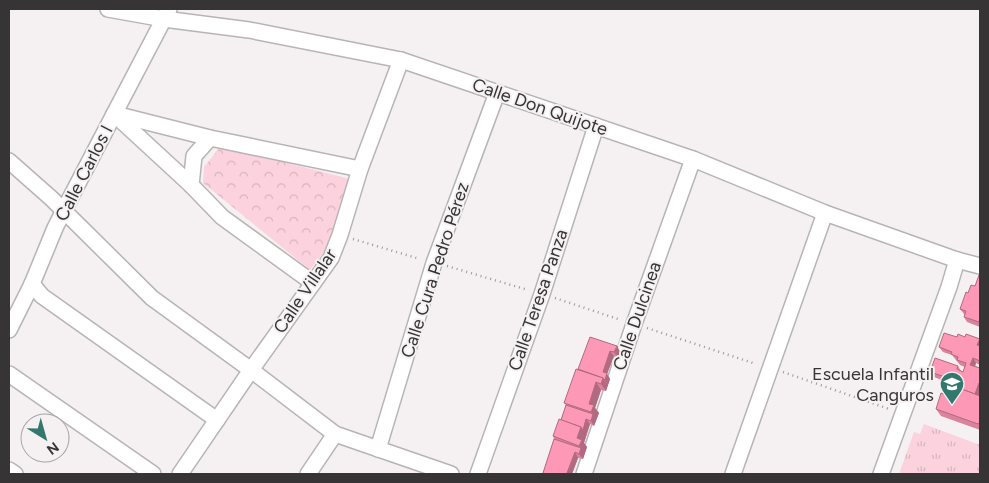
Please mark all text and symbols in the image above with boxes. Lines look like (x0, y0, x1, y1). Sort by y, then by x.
street label: Calle Don Quijote (469, 74, 611, 141)
street label: Calle Carlos I (50, 121, 118, 225)
street label: Calle Cura Pedro Pérez (396, 179, 474, 361)
street label: Calle Teresa Panza (503, 226, 573, 374)
street label: Calle Villalar (269, 245, 341, 337)
street label: Calle Dulcinea (608, 259, 666, 373)
place label: Escuela Infantil Canguros (812, 363, 934, 406)
school or university icon: Escuela Infantil Canguros (939, 371, 965, 405)
north arrow (20, 413, 70, 463)
text: N (43, 438, 62, 458)

